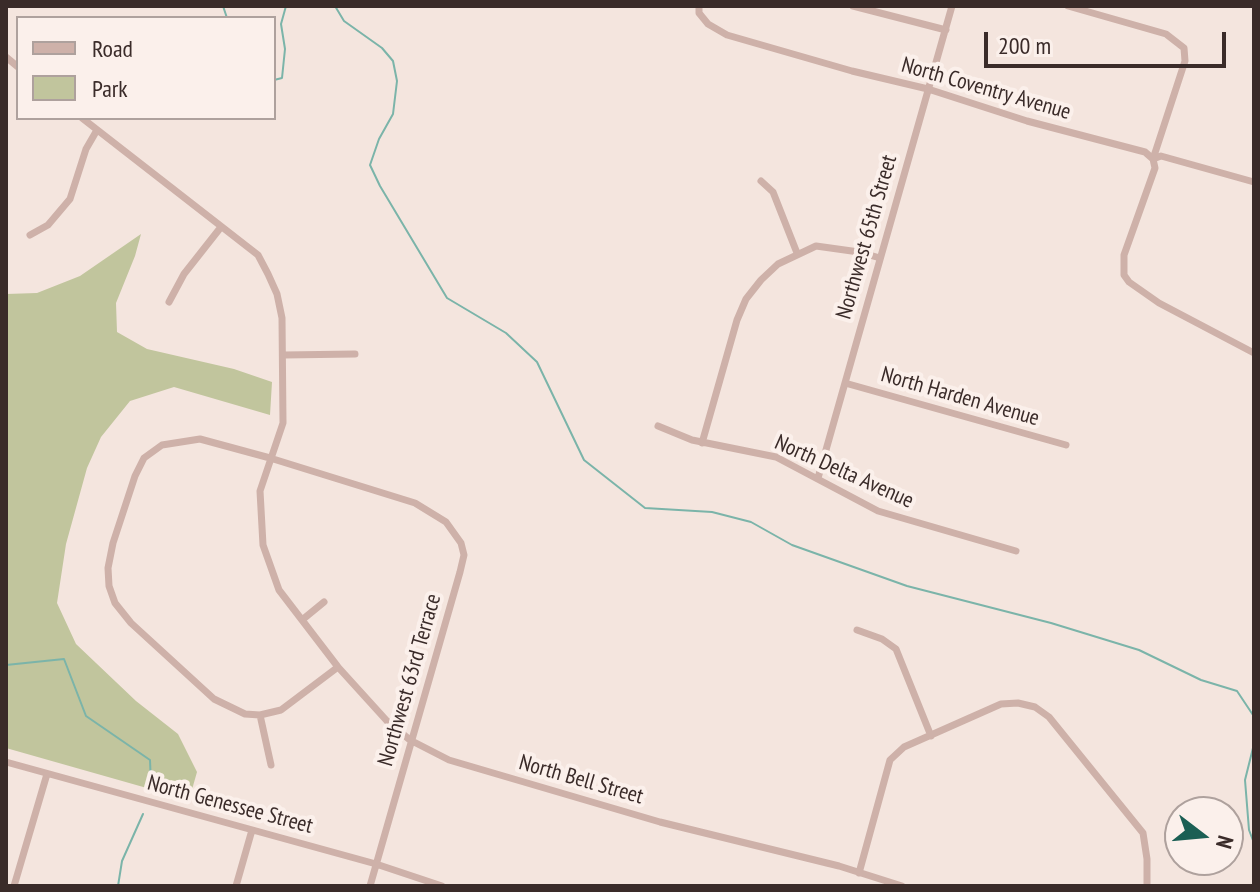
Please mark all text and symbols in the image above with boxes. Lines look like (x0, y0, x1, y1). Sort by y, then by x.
legend (16, 16, 276, 120)
scale bar (988, 16, 1230, 66)
text: 200 m (998, 30, 1051, 61)
text: Road (92, 33, 133, 64)
street label: North Coventry Avenue (898, 52, 1074, 126)
text: Park (92, 73, 128, 104)
street label: Northwest 65th Street (831, 152, 903, 322)
street label: North Harden Avenue (878, 362, 1042, 432)
street label: North Delta Avenue (770, 430, 918, 514)
street label: Northwest 63rd Terrace (373, 591, 447, 769)
street label: North Bell Street (516, 750, 646, 810)
street label: North Genessee Street (144, 770, 316, 840)
north arrow (1164, 796, 1244, 876)
text: N (1210, 832, 1240, 852)

